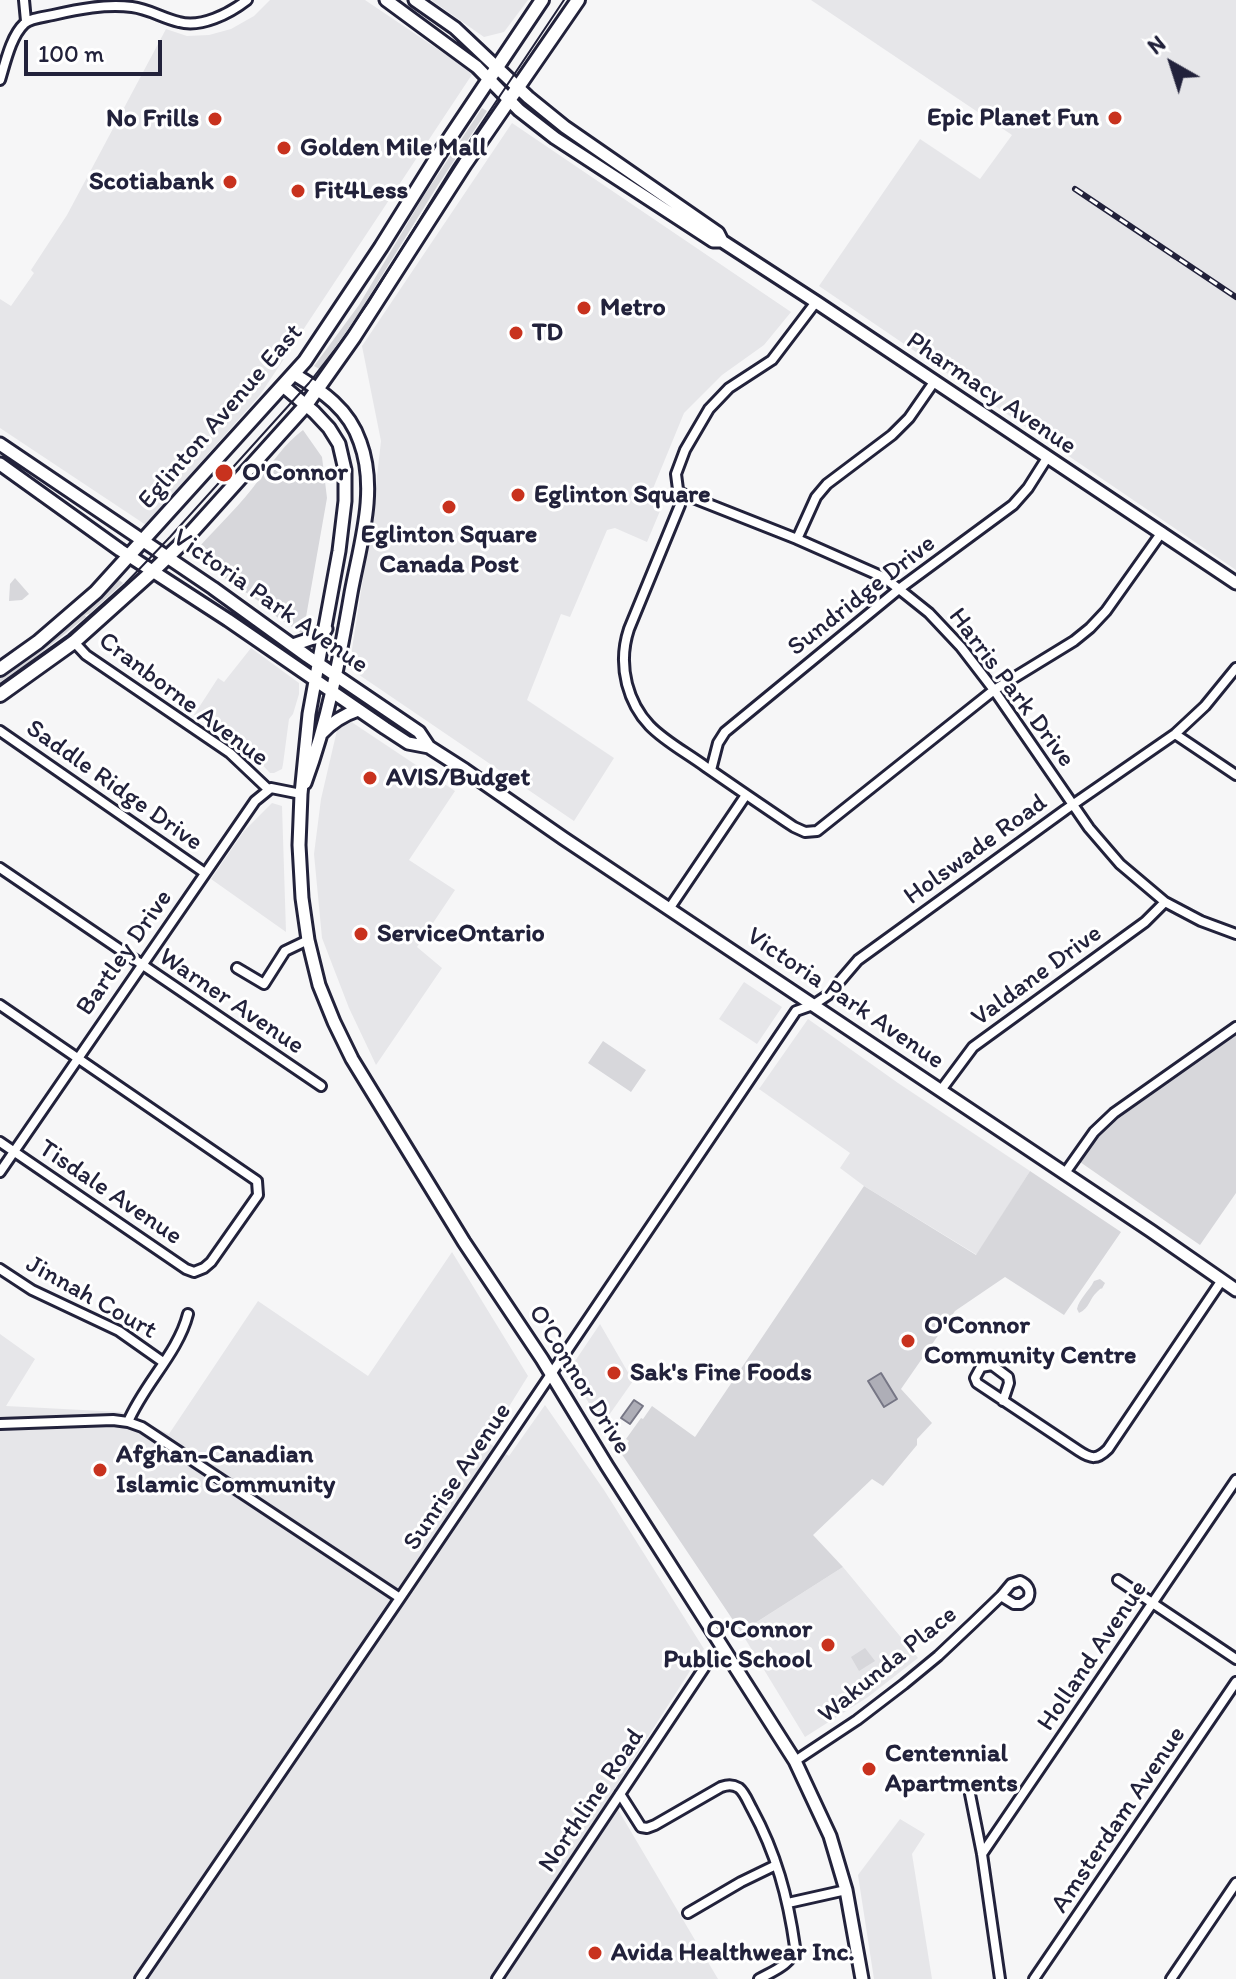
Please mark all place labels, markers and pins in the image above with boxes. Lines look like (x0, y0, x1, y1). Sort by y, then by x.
place label: Epic Planet Fun (927, 102, 1099, 134)
place label: No Frills (106, 103, 199, 135)
marker: Epic Planet Fun (1106, 109, 1124, 127)
marker: No Frills (206, 110, 224, 128)
place label: Golden Mile Mall (300, 132, 487, 164)
marker: Golden Mile Mall (275, 139, 293, 157)
place label: Scotiabank (89, 166, 214, 198)
marker: Scotiabank (221, 173, 239, 191)
place label: Fit4Less (314, 175, 408, 207)
marker: Fit4Less (289, 182, 307, 200)
place label: Metro (600, 292, 666, 324)
marker: Metro (575, 299, 593, 317)
place label: TD (532, 317, 563, 349)
marker: TD (507, 324, 525, 342)
place label: O'Connor (242, 457, 348, 489)
marker: O'Connor (213, 462, 235, 484)
place label: Eglinton Square (534, 479, 711, 511)
marker: Eglinton Square (509, 486, 527, 504)
marker: Eglinton Square Canada Post (440, 498, 458, 516)
place label: Eglinton Square Canada Post (361, 519, 537, 580)
place label: AVIS/Budget (386, 762, 530, 794)
marker: AVIS/Budget (361, 769, 379, 787)
place label: ServiceOntario (377, 918, 545, 950)
marker: ServiceOntario (352, 925, 370, 943)
place label: O'Connor Community Centre (924, 1310, 1136, 1372)
marker: O'Connor Community Centre (899, 1332, 917, 1350)
place label: Sak's Fine Foods (630, 1357, 812, 1389)
marker: Sak's Fine Foods (605, 1364, 623, 1382)
place label: Afghan-Canadian Islamic Community (116, 1439, 335, 1500)
marker: Afghan-Canadian Islamic Community (91, 1461, 109, 1479)
place label: O'Connor Public School (663, 1614, 812, 1676)
marker: O'Connor Public School (819, 1636, 837, 1654)
place label: Centennial Apartments (885, 1738, 1018, 1800)
marker: Centennial Apartments (860, 1760, 878, 1778)
place label: Avida Healthwear Inc. (611, 1937, 855, 1969)
marker: Avida Healthwear Inc. (586, 1944, 604, 1962)

